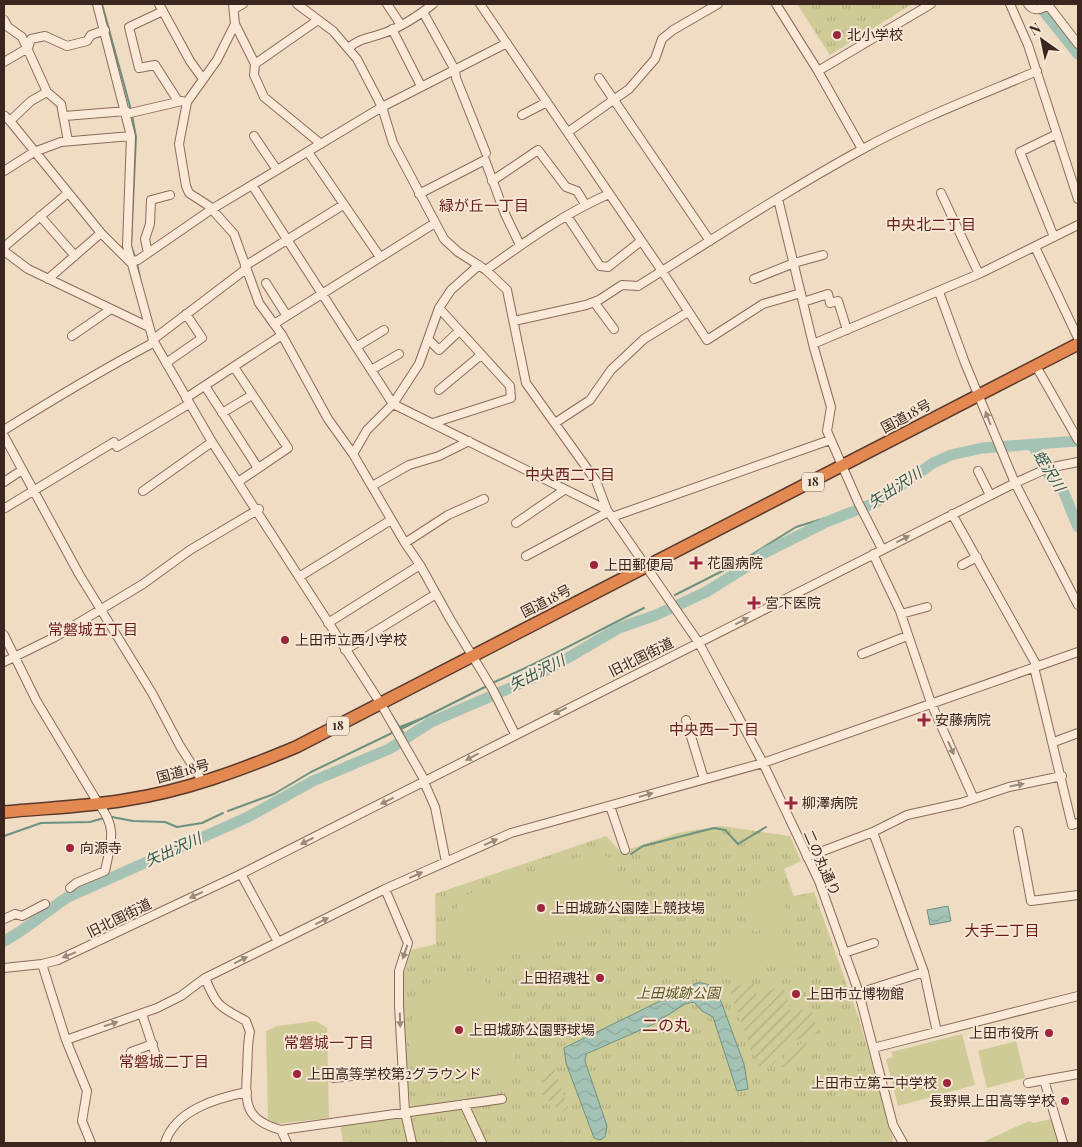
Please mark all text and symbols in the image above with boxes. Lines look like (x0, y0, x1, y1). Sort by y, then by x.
north arrow (1017, 15, 1067, 65)
text: N (1025, 18, 1044, 39)
place label: 北小学校 (847, 25, 903, 44)
marker: 北小学校 (831, 29, 843, 41)
district label: 緑が丘一丁目 (439, 195, 529, 215)
district label: 中央北二丁目 (886, 214, 976, 234)
street label: 国道18号 (877, 394, 934, 437)
one-way arrow (984, 410, 992, 425)
water label: 蛭沢川 (1029, 446, 1071, 497)
water label: 矢出沢川 (864, 461, 927, 512)
district label: 中央西二丁目 (525, 464, 615, 484)
road number: 18 (802, 472, 824, 492)
one-way arrow (895, 535, 910, 543)
place label: 花園病院 (707, 553, 763, 572)
place label: 上田郵便局 (604, 555, 674, 574)
marker: 花園病院 (689, 556, 703, 570)
marker: 上田郵便局 (588, 559, 600, 571)
street label: 国道18号 (517, 580, 574, 621)
place label: 宮下医院 (765, 593, 821, 612)
marker: 宮下医院 (747, 596, 761, 610)
one-way arrow (735, 617, 750, 625)
district label: 常磐城五丁目 (48, 619, 138, 639)
place label: 上田市立西小学校 (295, 630, 407, 649)
street label: 旧北国街道 (605, 633, 676, 680)
marker: 上田市立西小学校 (279, 634, 291, 646)
water label: 矢出沢川 (505, 649, 570, 695)
one-way arrow (553, 707, 567, 715)
place label: 安藤病院 (935, 710, 991, 729)
marker: 安藤病院 (917, 713, 931, 727)
road number: 18 (327, 716, 349, 736)
district label: 中央西一丁目 (669, 719, 759, 739)
one-way arrow (948, 741, 956, 755)
one-way arrow (465, 753, 479, 761)
street label: 国道18号 (154, 754, 212, 787)
one-way arrow (1010, 781, 1026, 789)
one-way arrow (639, 791, 654, 799)
place label: 柳澤病院 (802, 793, 858, 812)
marker: 柳澤病院 (784, 796, 798, 810)
one-way arrow (380, 797, 394, 805)
water label: 矢出沢川 (141, 827, 206, 870)
street label: 二の丸通り (800, 827, 845, 899)
one-way arrow (299, 837, 314, 845)
place label: 向源寺 (80, 838, 122, 857)
one-way arrow (484, 838, 498, 846)
marker: 向源寺 (64, 842, 76, 854)
one-way arrow (409, 871, 423, 879)
one-way arrow (189, 891, 204, 899)
street label: 旧北国街道 (83, 894, 154, 941)
place label: 上田城跡公園陸上競技場 (551, 898, 705, 917)
marker: 上田城跡公園陸上競技場 (535, 902, 547, 914)
one-way arrow (314, 916, 329, 925)
district label: 大手二丁目 (964, 920, 1040, 940)
one-way arrow (401, 945, 409, 960)
one-way arrow (62, 952, 76, 960)
one-way arrow (234, 956, 249, 964)
place label: 上田招魂社 (520, 968, 590, 987)
marker: 上田招魂社 (594, 972, 606, 984)
park label: 上田城跡公園 (636, 983, 722, 1002)
place label: 上田市立博物館 (806, 984, 904, 1003)
marker: 上田市立博物館 (790, 988, 802, 1000)
one-way arrow (396, 1012, 404, 1028)
district label: 二の丸 (642, 1014, 690, 1035)
one-way arrow (104, 1019, 119, 1027)
place label: 上田城跡公園野球場 (469, 1020, 595, 1039)
place label: 上田市役所 (969, 1023, 1039, 1042)
marker: 上田城跡公園野球場 (453, 1024, 465, 1036)
marker: 上田市役所 (1043, 1027, 1055, 1039)
district label: 常磐城一丁目 (284, 1032, 374, 1052)
district label: 常磐城二丁目 (119, 1051, 209, 1071)
place label: 上田高等学校第2グラウンド (307, 1064, 482, 1083)
marker: 上田高等学校第2グラウンド (291, 1068, 303, 1080)
place label: 上田市立第二中学校 (811, 1073, 937, 1092)
marker: 上田市立第二中学校 (941, 1077, 953, 1089)
place label: 長野県上田高等学校 (929, 1091, 1055, 1110)
marker: 長野県上田高等学校 (1059, 1095, 1071, 1107)

